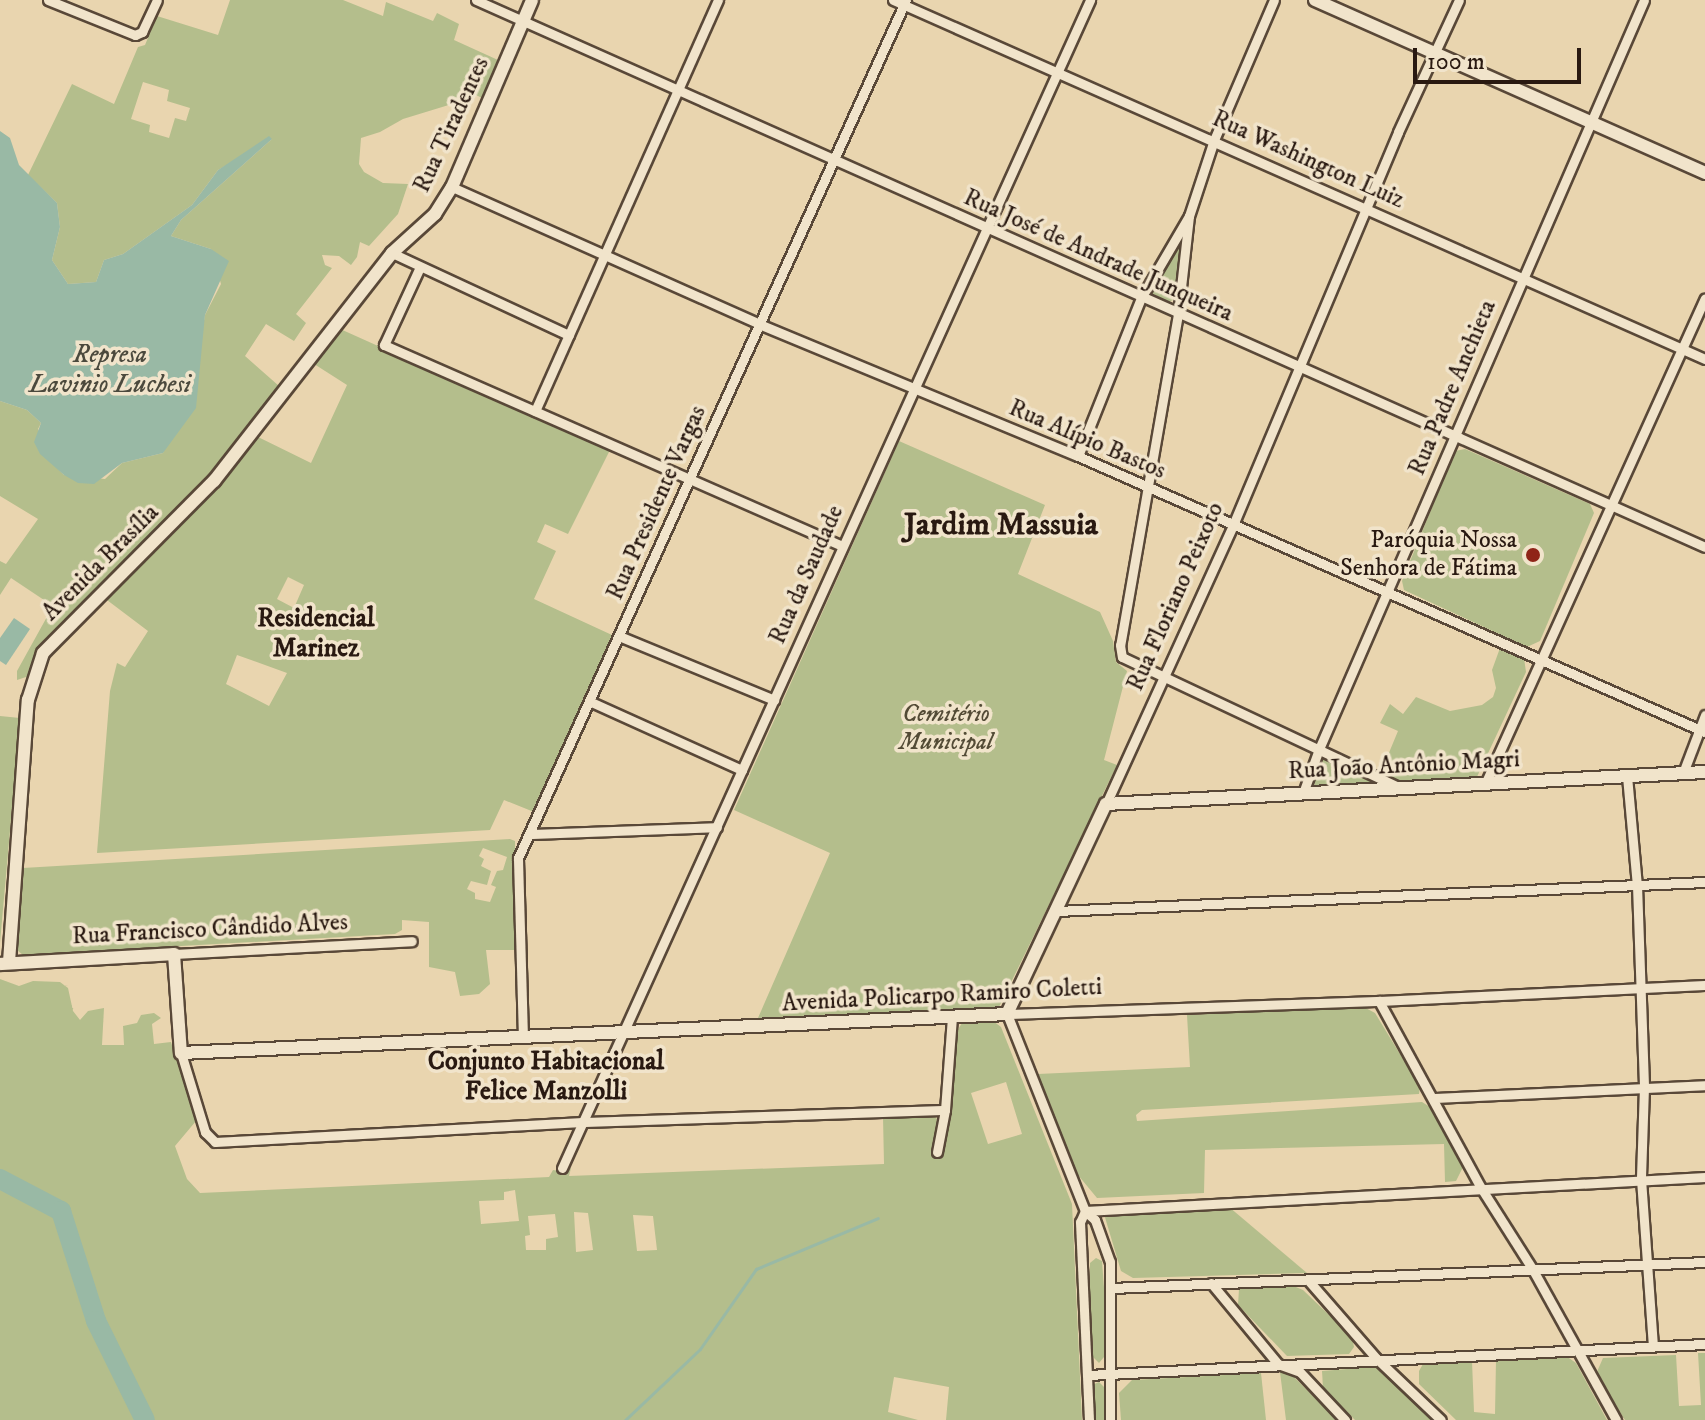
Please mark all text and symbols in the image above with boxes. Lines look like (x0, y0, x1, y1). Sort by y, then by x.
scale bar (1417, 32, 1585, 82)
text: 100 m (1427, 47, 1485, 77)
street label: Rua Tiradentes (408, 53, 496, 197)
street label: Rua Washington Luiz (1208, 105, 1408, 215)
street label: Rua José de Andrade Junqueira (959, 184, 1237, 328)
street label: Rua Padre Anchieta (1403, 296, 1503, 480)
water label: Represa Lavinio Luchesi (29, 339, 191, 400)
street label: Rua Alípio Bastos (1004, 394, 1170, 486)
street label: Rua Presidente Vargas (601, 401, 713, 605)
street label: Rua Floriano Peixoto (1121, 498, 1231, 696)
street label: Avenida Brasília (37, 499, 165, 627)
street label: Rua da Saudade (764, 501, 850, 649)
district label: Jardim Massuia (904, 506, 1098, 544)
place label: Paróquia Nossa Senhora de Fátima (1340, 527, 1517, 583)
marker: Paróquia Nossa Senhora de Fátima (1524, 546, 1542, 564)
district label: Residencial Marinez (257, 603, 375, 664)
park label: Cemitério Municipal (899, 701, 993, 757)
street label: Rua João Antônio Magri (1287, 746, 1521, 786)
street label: Rua Francisco Cândido Alves (71, 908, 349, 952)
street label: Avenida Policarpo Ramiro Coletti (781, 973, 1103, 1019)
district label: Conjunto Habitacional Felice Manzolli (428, 1046, 664, 1108)

